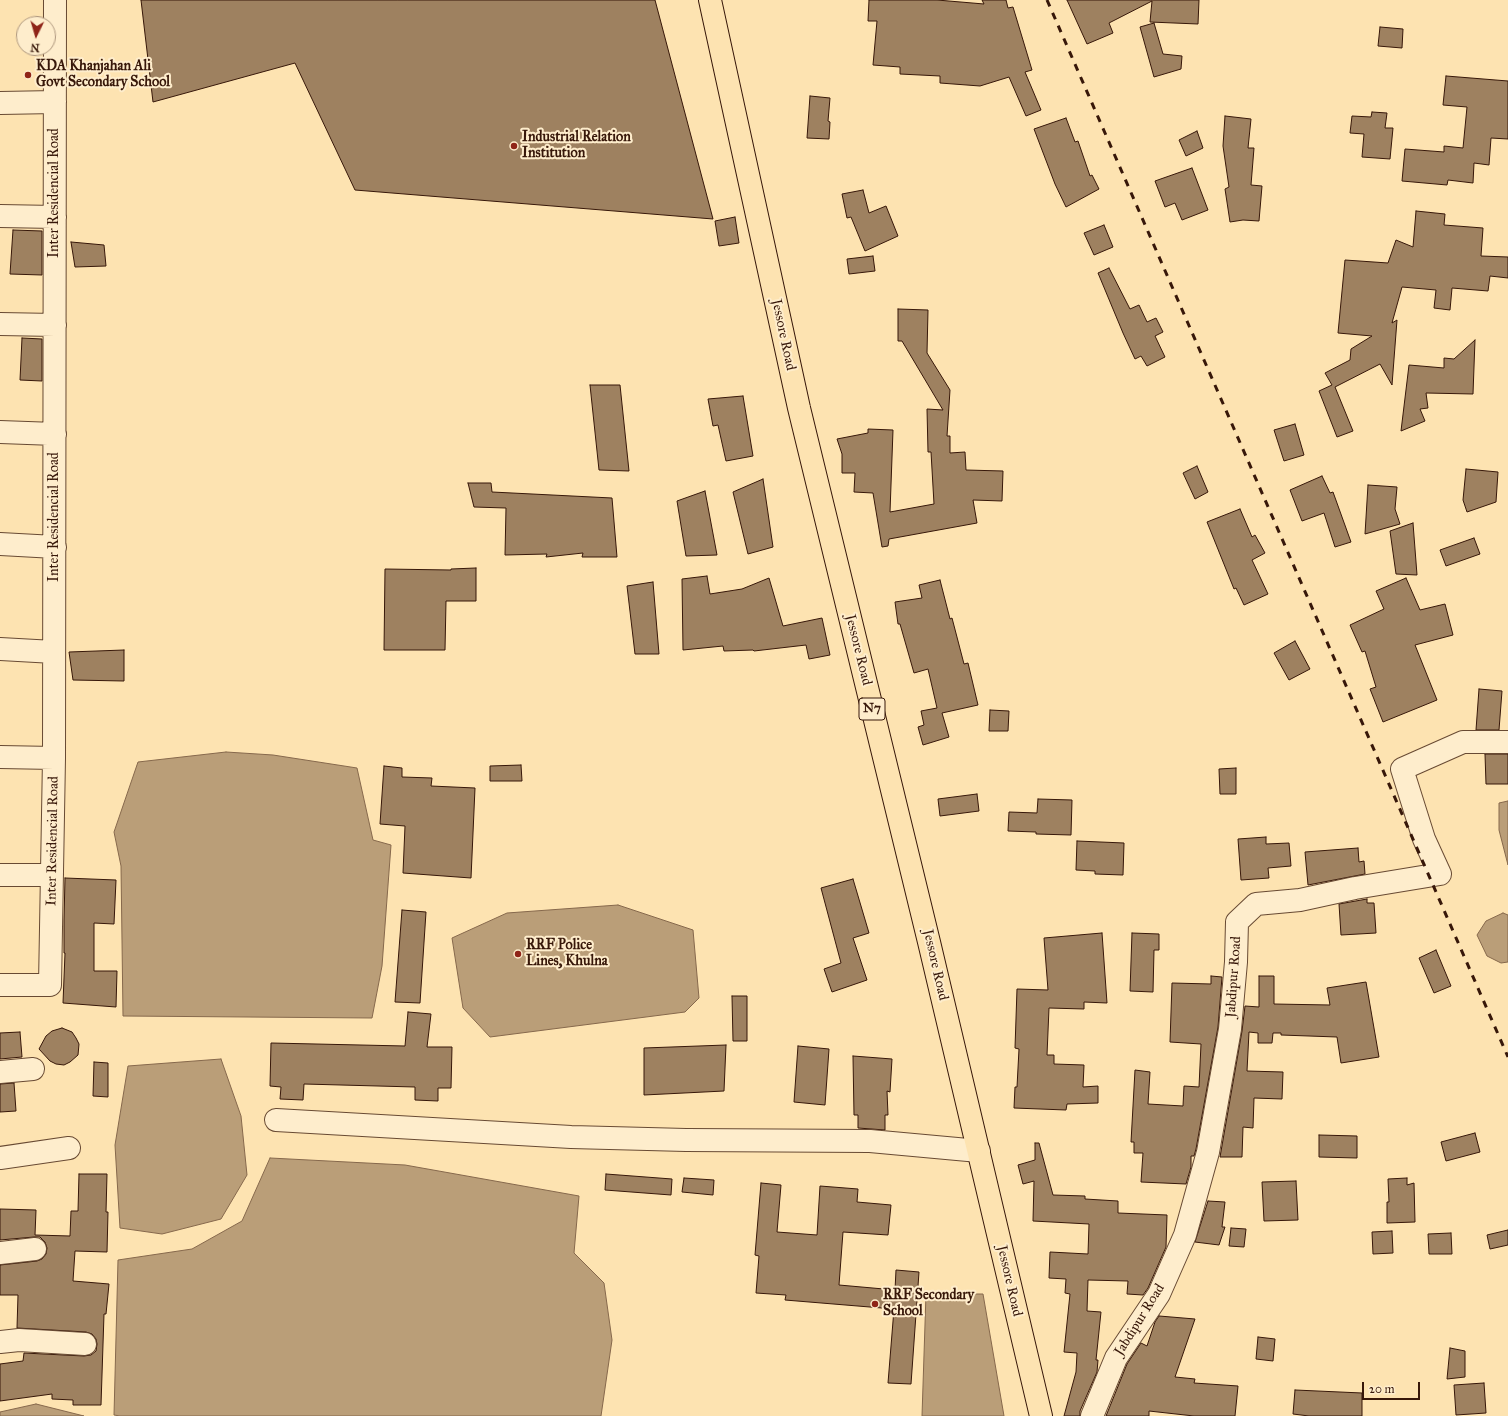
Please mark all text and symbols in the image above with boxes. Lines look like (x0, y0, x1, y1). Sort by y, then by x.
north arrow (16, 16, 56, 56)
text: N (30, 41, 40, 54)
place label: KDA Khanjahan Ali Govt Secondary School (36, 59, 170, 92)
marker: KDA Khanjahan Ali Govt Secondary School (23, 70, 33, 80)
street label: Inter Residencial Road (47, 128, 63, 258)
place label: Industrial Relation Institution (522, 130, 631, 162)
marker: Industrial Relation Institution (509, 141, 519, 151)
street label: Jessore Road (767, 298, 799, 372)
street label: Inter Residencial Road (47, 452, 63, 582)
street label: Jessore Road (841, 613, 875, 687)
road number: N7 (859, 698, 885, 720)
street label: Inter Residencial Road (43, 776, 63, 906)
street label: Jessore Road (919, 928, 951, 1002)
street label: Jabdipur Road (1223, 936, 1245, 1018)
place label: RRF Police Lines, Khulna (526, 938, 608, 970)
marker: RRF Police Lines, Khulna (513, 949, 523, 959)
street label: Jessore Road (993, 1244, 1025, 1318)
street label: Jabdipur Road (1111, 1281, 1169, 1359)
place label: RRF Secondary School (883, 1288, 974, 1320)
marker: RRF Secondary School (870, 1299, 880, 1309)
scale bar (1364, 1374, 1422, 1400)
text: 20 m (1369, 1382, 1395, 1396)

